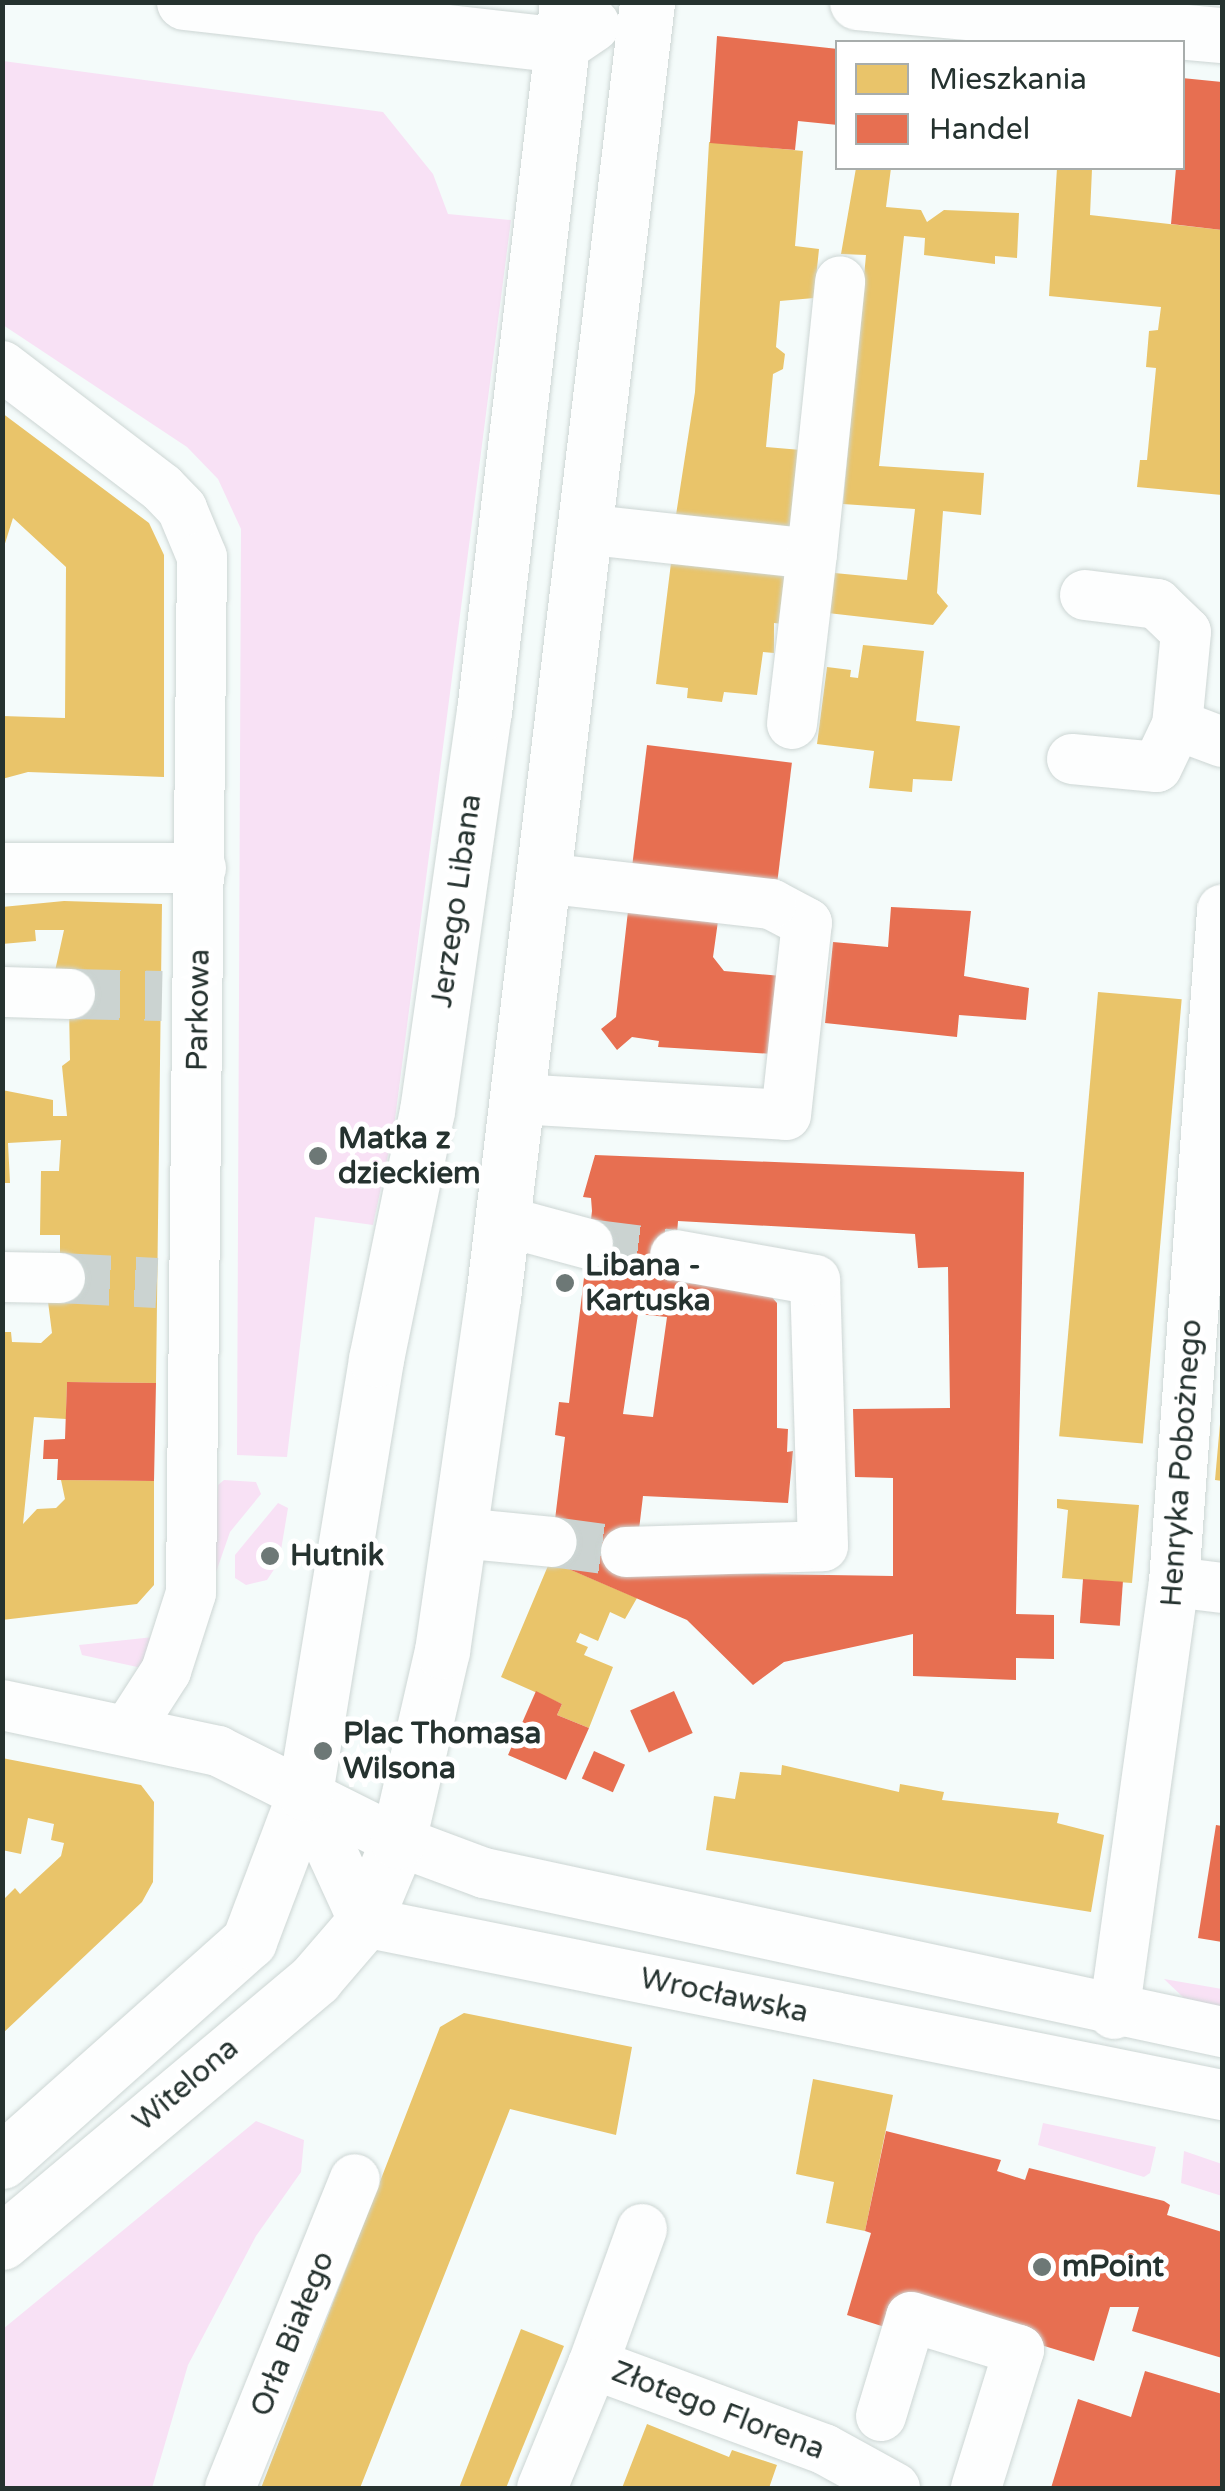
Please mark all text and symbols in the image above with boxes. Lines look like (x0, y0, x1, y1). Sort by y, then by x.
legend (835, 40, 1185, 170)
text: Mieszkania (929, 61, 1087, 98)
text: Handel (929, 111, 1030, 148)
street label: Jerzego Libana (424, 792, 490, 1010)
street label: Parkowa (180, 949, 218, 1071)
place label: Matka z dzieckiem (338, 1121, 481, 1192)
marker: Matka z dzieckiem (307, 1145, 329, 1167)
place label: Libana - Kartuska (585, 1248, 710, 1318)
marker: Libana - Kartuska (554, 1272, 576, 1294)
street label: Henryka Pobożnego (1154, 1318, 1210, 1608)
place label: Hutnik (290, 1538, 384, 1574)
marker: Hutnik (259, 1545, 281, 1567)
place label: Plac Thomasa Wilsona (343, 1716, 541, 1786)
marker: Plac Thomasa Wilsona (312, 1740, 334, 1762)
street label: Wrocławska (637, 1961, 811, 2031)
street label: Witelona (126, 2031, 246, 2139)
street label: Orła Białego (244, 2246, 342, 2422)
place label: mPoint (1062, 2249, 1164, 2285)
marker: mPoint (1031, 2256, 1053, 2278)
street label: Złotego Florena (606, 2354, 830, 2468)

